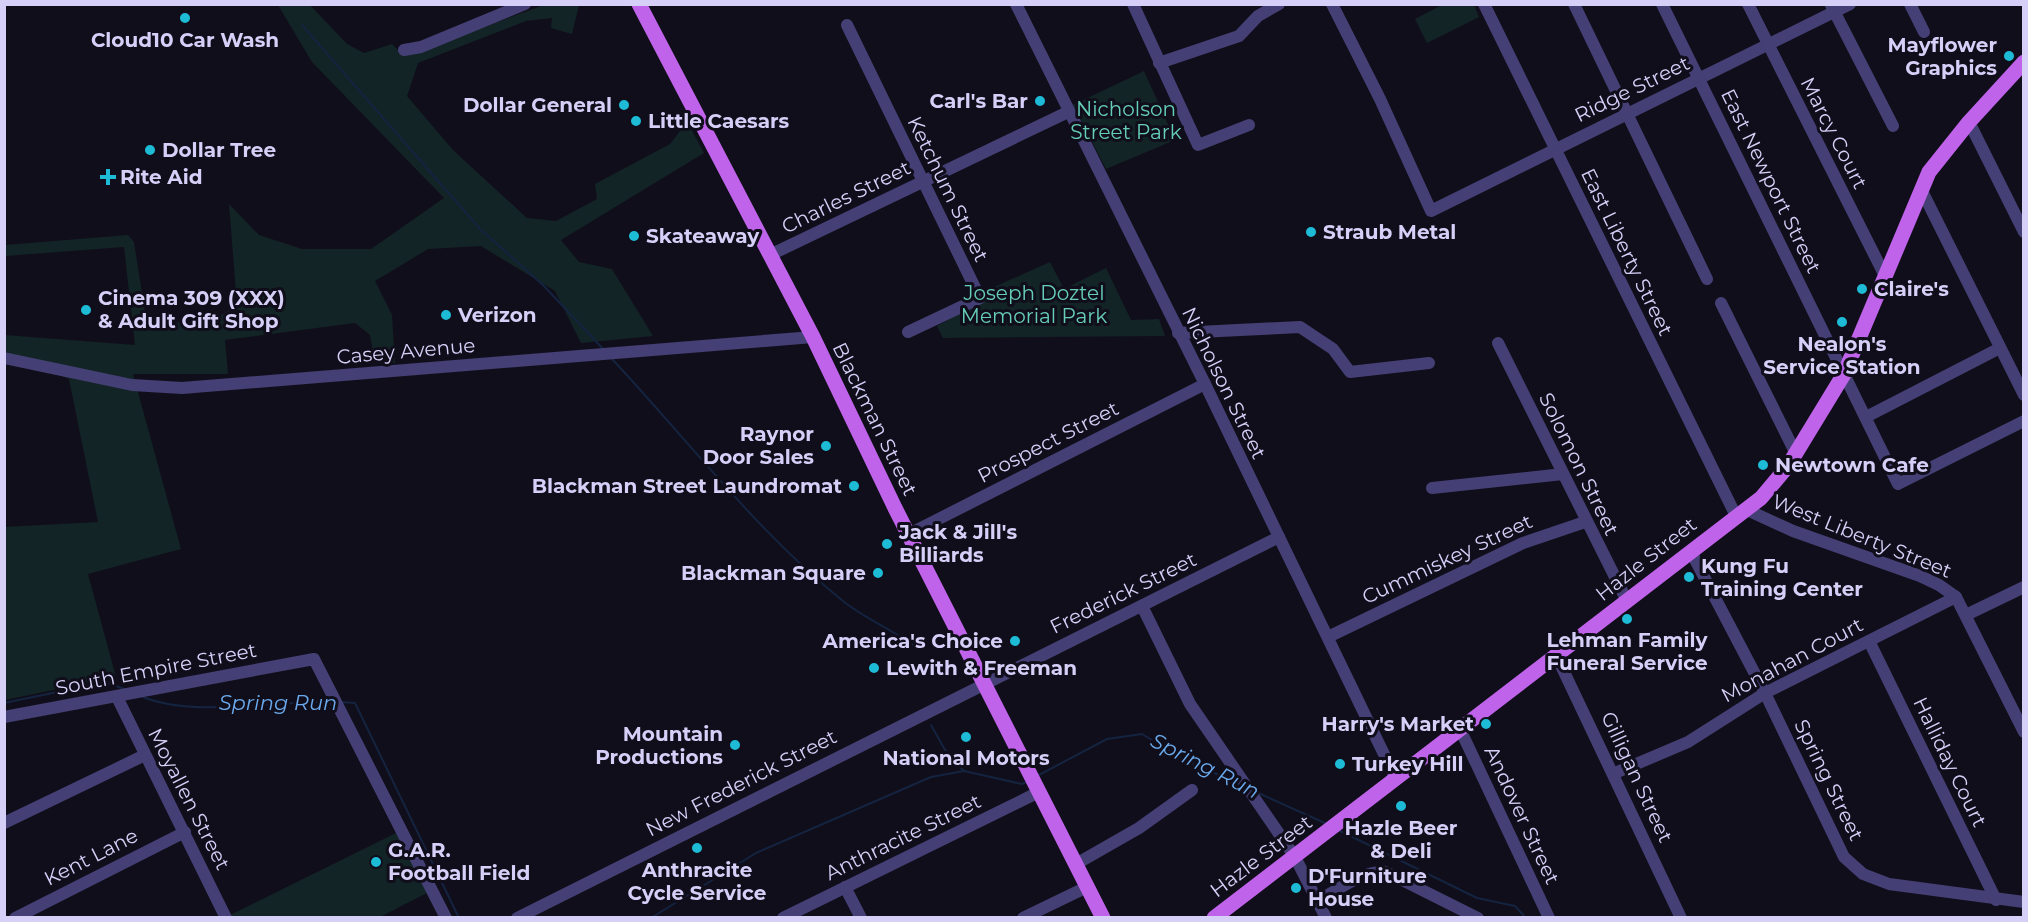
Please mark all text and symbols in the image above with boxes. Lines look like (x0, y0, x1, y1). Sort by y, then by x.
marker: Cloud10 Car Wash (178, 11, 192, 25)
place label: Cloud10 Car Wash (91, 28, 279, 52)
place label: Mayflower Graphics (1887, 33, 1997, 80)
marker: Mayflower Graphics (2002, 49, 2016, 63)
street label: Ridge Street (1571, 51, 1693, 127)
street label: Marcy Court (1796, 73, 1872, 193)
street label: East Newport Street (1716, 85, 1826, 277)
place label: Carl's Bar (930, 89, 1028, 113)
place label: Dollar General (463, 93, 612, 117)
marker: Carl's Bar (1033, 94, 1047, 108)
park label: Nicholson Street Park (1070, 97, 1182, 144)
marker: Dollar General (617, 98, 631, 112)
place label: Little Caesars (648, 109, 790, 133)
street label: Ketchum Street (902, 112, 994, 266)
marker: Little Caesars (629, 114, 643, 128)
place label: Dollar Tree (162, 138, 276, 162)
marker: Dollar Tree (143, 143, 157, 157)
street label: Charles Street (778, 155, 914, 239)
street label: East Liberty Street (1576, 164, 1678, 340)
place label: Rite Aid (120, 165, 203, 189)
marker: Rite Aid (101, 170, 115, 184)
place label: Straub Metal (1323, 220, 1456, 244)
place label: Skateaway (646, 224, 760, 248)
marker: Straub Metal (1304, 225, 1318, 239)
marker: Skateaway (627, 229, 641, 243)
place label: Claire's (1874, 277, 1949, 301)
park label: Joseph Doztel Memorial Park (961, 281, 1107, 328)
marker: Claire's (1855, 282, 1869, 296)
place label: Cinema 309 (XXX) & Adult Gift Shop (98, 286, 285, 333)
marker: Cinema 309 (XXX) & Adult Gift Shop (79, 303, 93, 317)
place label: Verizon (457, 303, 537, 327)
street label: Nicholson Street (1177, 303, 1271, 463)
marker: Verizon (439, 308, 453, 322)
marker: Nealon's Service Station (1835, 315, 1849, 329)
place label: Nealon's Service Station (1763, 332, 1921, 379)
street label: Casey Avenue (336, 333, 476, 369)
street label: Blackman Street (828, 339, 922, 499)
street label: Solomon Street (1534, 389, 1624, 539)
street label: Prospect Street (974, 396, 1122, 488)
place label: Raynor Door Sales (703, 422, 814, 469)
marker: Raynor Door Sales (819, 439, 833, 453)
place label: Newtown Cafe (1775, 453, 1929, 477)
marker: Newtown Cafe (1756, 458, 1770, 472)
place label: Blackman Street Laundromat (532, 474, 842, 498)
marker: Blackman Street Laundromat (847, 479, 861, 493)
street label: West Liberty Street (1769, 489, 1955, 583)
street label: Cummiskey Street (1358, 509, 1536, 609)
street label: Hazle Street (1591, 512, 1701, 606)
place label: Jack & Jill's Billiards (898, 520, 1017, 567)
marker: Jack & Jill's Billiards (880, 537, 894, 551)
street label: Frederick Street (1046, 547, 1200, 639)
place label: Kung Fu Training Center (1701, 554, 1863, 601)
place label: Blackman Square (681, 561, 866, 585)
marker: Blackman Square (871, 566, 885, 580)
marker: Kung Fu Training Center (1682, 570, 1696, 584)
marker: Lehman Family Funeral Service (1620, 612, 1634, 626)
street label: Monahan Court (1717, 613, 1867, 707)
place label: Lehman Family Funeral Service (1546, 628, 1709, 675)
place label: America's Choice (822, 629, 1003, 653)
marker: America's Choice (1008, 634, 1022, 648)
street label: South Empire Street (53, 638, 259, 700)
place label: Lewith & Freeman (886, 656, 1077, 680)
marker: Lewith & Freeman (867, 661, 881, 675)
water label: Spring Run (219, 690, 337, 715)
street label: Halliday Court (1908, 693, 1992, 831)
street label: Gilligan Street (1596, 708, 1678, 846)
place label: Harry's Market (1322, 712, 1474, 736)
street label: Spring Street (1789, 715, 1869, 845)
marker: Harry's Market (1479, 717, 1493, 731)
place label: Mountain Productions (595, 722, 723, 769)
street label: Moyallen Street (143, 724, 235, 874)
street label: New Frederick Street (642, 724, 840, 842)
water label: Spring Run (1147, 727, 1264, 804)
marker: National Motors (959, 730, 973, 744)
marker: Mountain Productions (728, 738, 742, 752)
street label: Andover Street (1479, 742, 1565, 888)
place label: National Motors (882, 746, 1050, 770)
place label: Turkey Hill (1352, 752, 1464, 776)
marker: Turkey Hill (1333, 757, 1347, 771)
street label: Anthracite Street (821, 789, 985, 885)
marker: Hazle Beer & Deli (1394, 799, 1408, 813)
street label: Hazle Street (1205, 810, 1317, 902)
place label: Hazle Beer & Deli (1345, 816, 1458, 863)
street label: Kent Lane (40, 823, 142, 891)
place label: G.A.R. Football Field (388, 838, 530, 885)
marker: Anthracite Cycle Service (690, 841, 704, 855)
marker: G.A.R. Football Field (369, 855, 383, 869)
place label: Anthracite Cycle Service (628, 858, 766, 905)
place label: D'Furniture House (1308, 864, 1427, 911)
marker: D'Furniture House (1289, 881, 1303, 895)

